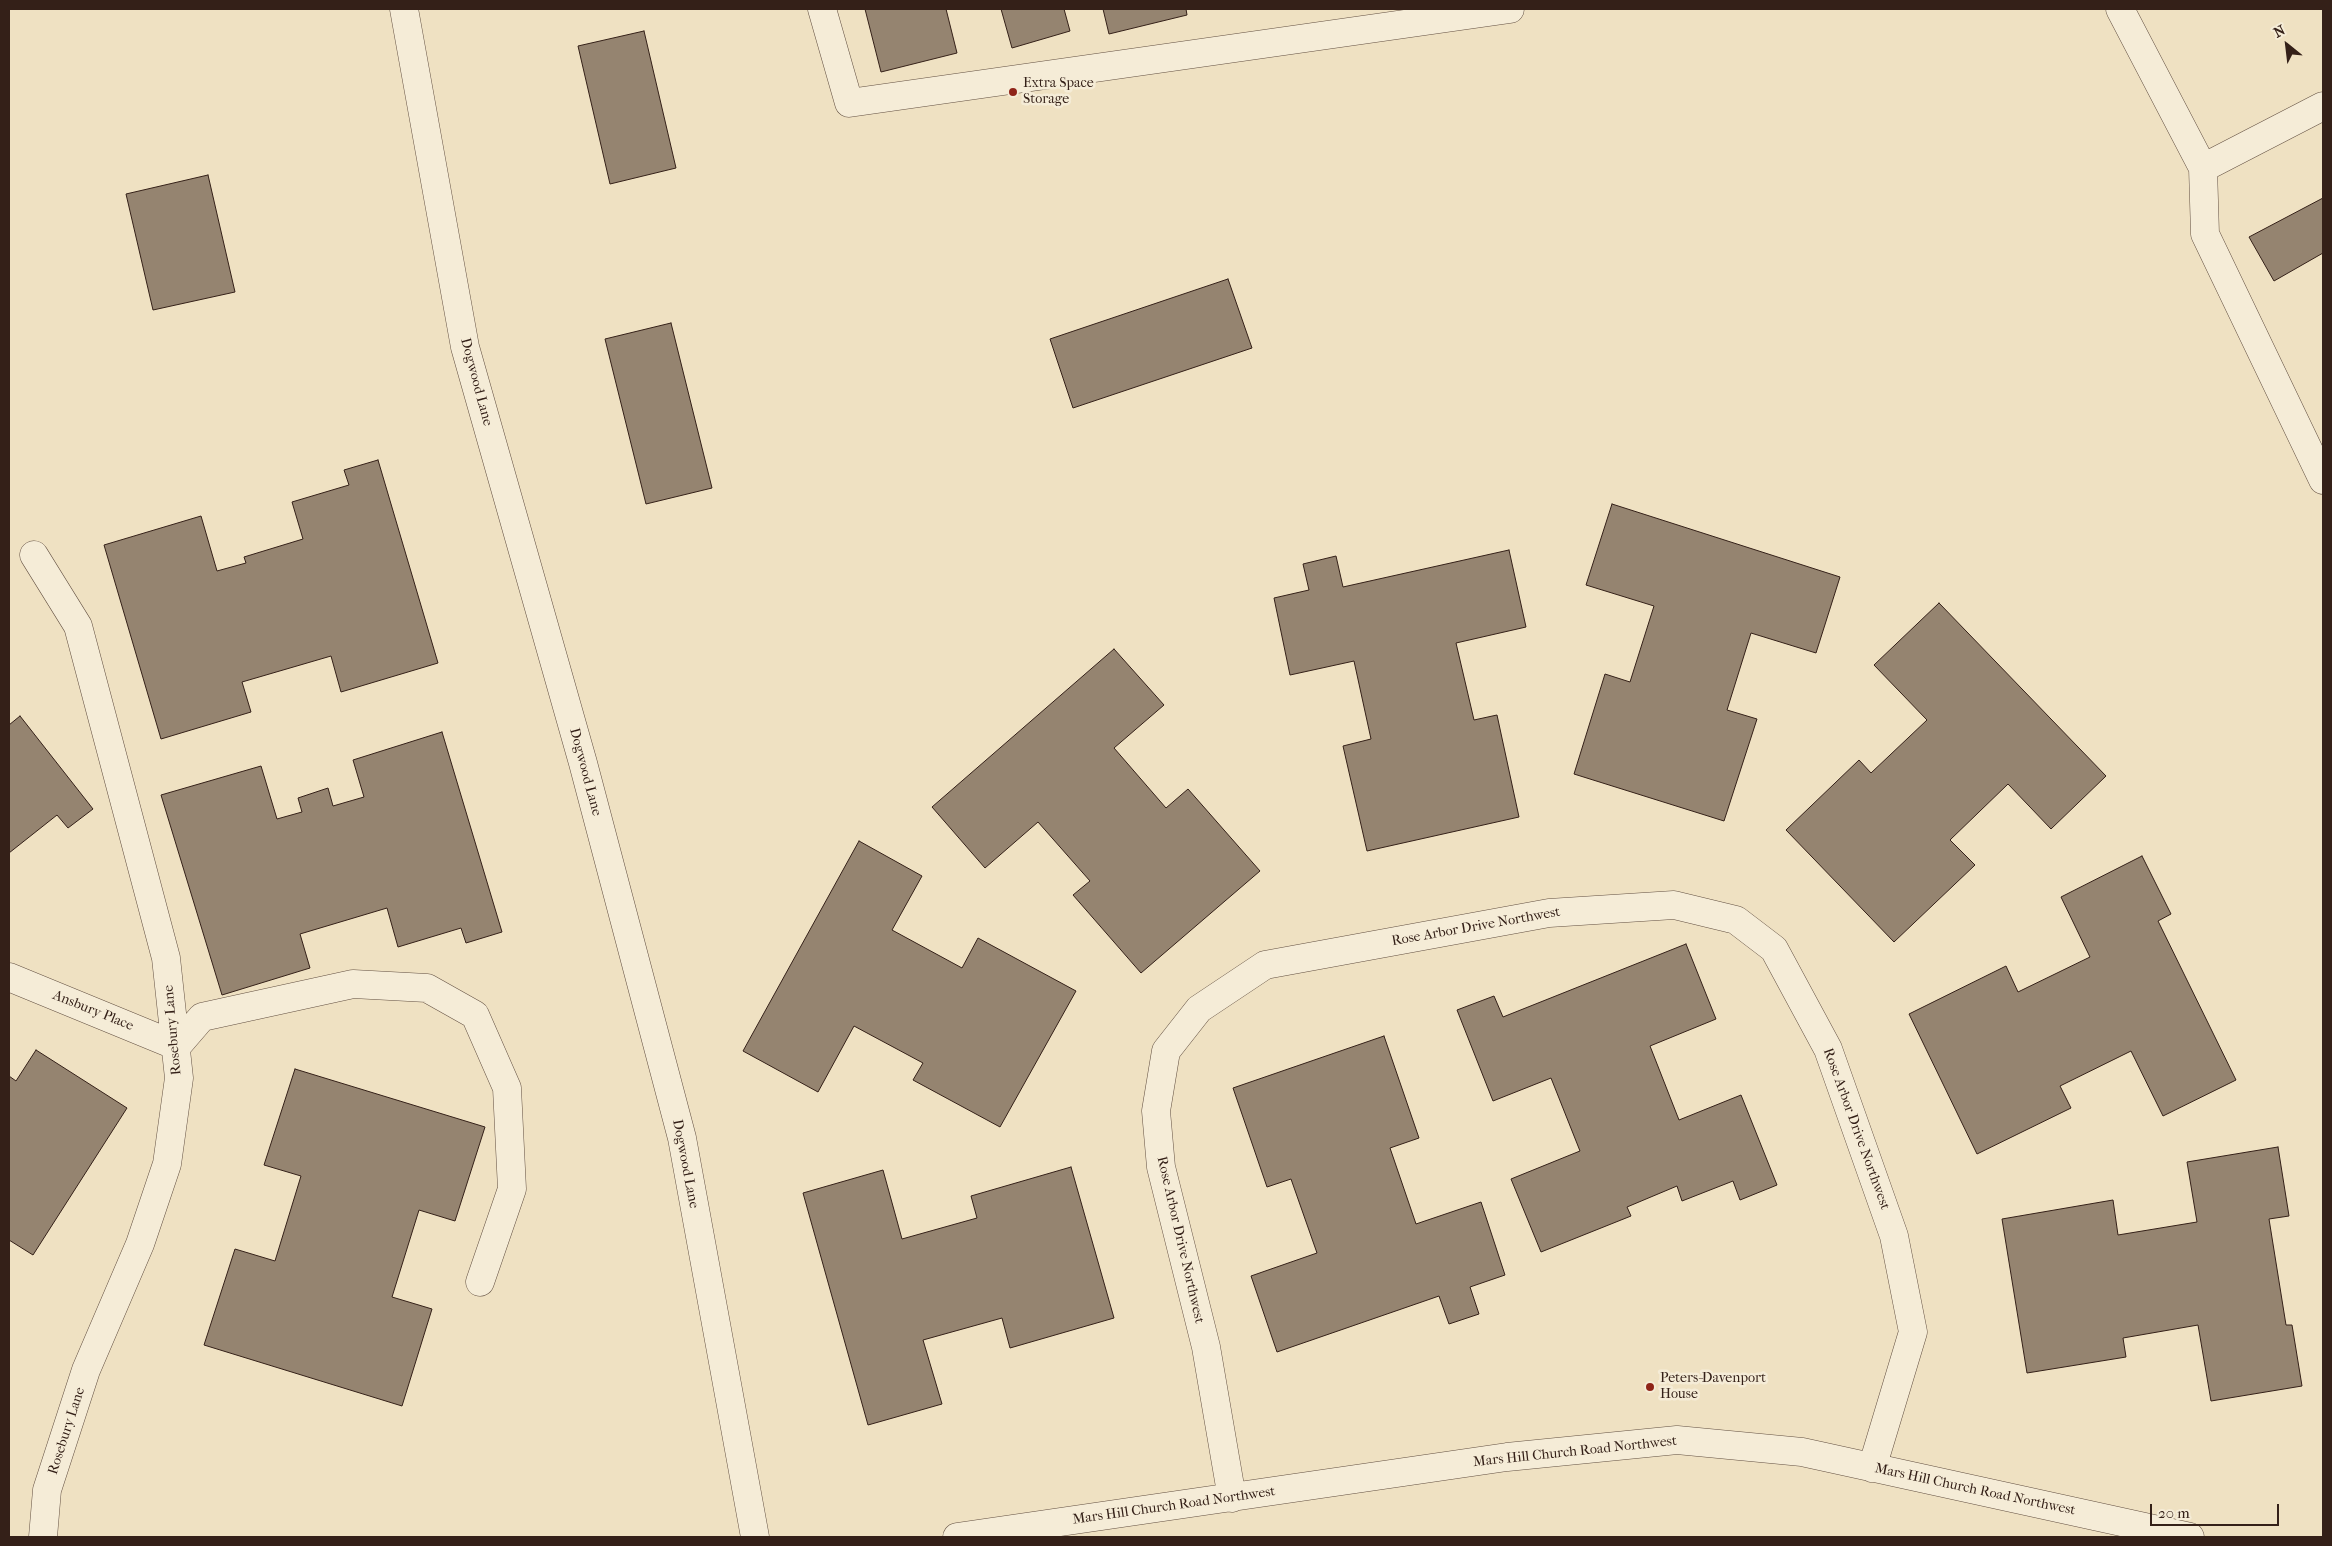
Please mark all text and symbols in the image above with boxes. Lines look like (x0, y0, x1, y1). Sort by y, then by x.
north arrow (2262, 20, 2312, 70)
text: N (2271, 21, 2288, 41)
place label: Extra Space Storage (1023, 76, 1094, 108)
marker: Extra Space Storage (1007, 86, 1019, 98)
street label: Dogwood Lane (456, 336, 496, 428)
street label: Dogwood Lane (565, 726, 605, 818)
street label: Rose Arbor Drive Northwest (1390, 904, 1562, 950)
street label: Rosebury Lane (161, 984, 185, 1076)
street label: Ansbury Place (50, 987, 136, 1035)
street label: Rose Arbor Drive Northwest (1819, 1046, 1893, 1212)
street label: Dogwood Lane (668, 1118, 702, 1210)
street label: Rose Arbor Drive Northwest (1153, 1155, 1207, 1325)
place label: Peters-Davenport House (1660, 1371, 1766, 1404)
marker: Peters-Davenport House (1644, 1381, 1656, 1393)
street label: Rosebury Lane (45, 1385, 89, 1477)
street label: Mars Hill Church Road Northwest (1472, 1433, 1678, 1471)
street label: Mars Hill Church Road Northwest (1873, 1461, 2077, 1519)
street label: Mars Hill Church Road Northwest (1072, 1483, 1276, 1529)
scale bar (2152, 1494, 2281, 1526)
text: 20 m (2158, 1504, 2190, 1522)

